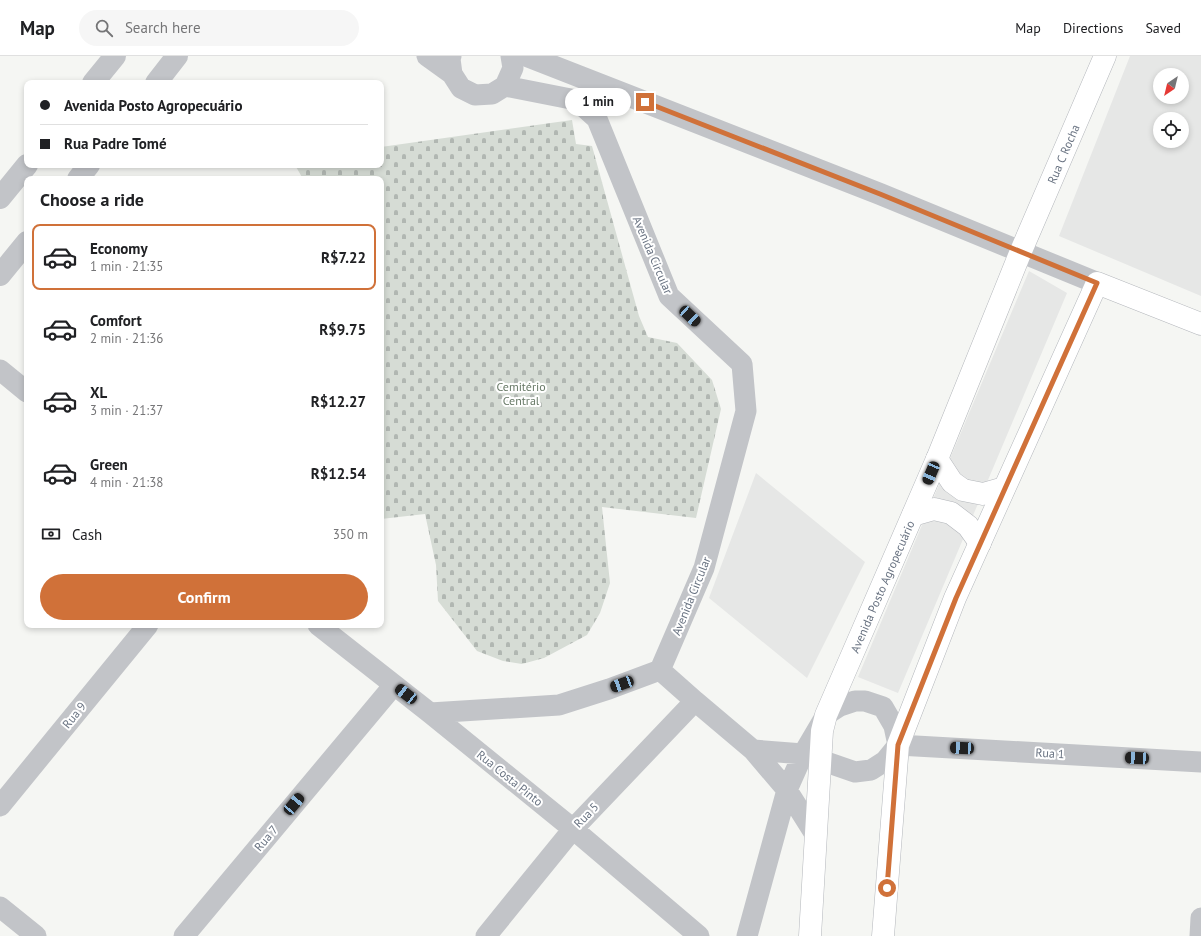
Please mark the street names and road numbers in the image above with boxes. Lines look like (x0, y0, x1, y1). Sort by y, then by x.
street label: Rua C Rocha (1043, 122, 1082, 186)
street label: Avenida Circular (630, 214, 676, 296)
street label: Avenida Posto Agropecuário (846, 518, 917, 655)
street label: Avenida Circular (668, 555, 714, 637)
street label: Rua 9 (59, 699, 89, 731)
street label: Rua 1 (1035, 745, 1065, 761)
street label: Rua Costa Pinto (474, 747, 546, 809)
street label: Rua 5 (570, 799, 602, 831)
street label: Rua 7 (251, 822, 281, 854)

